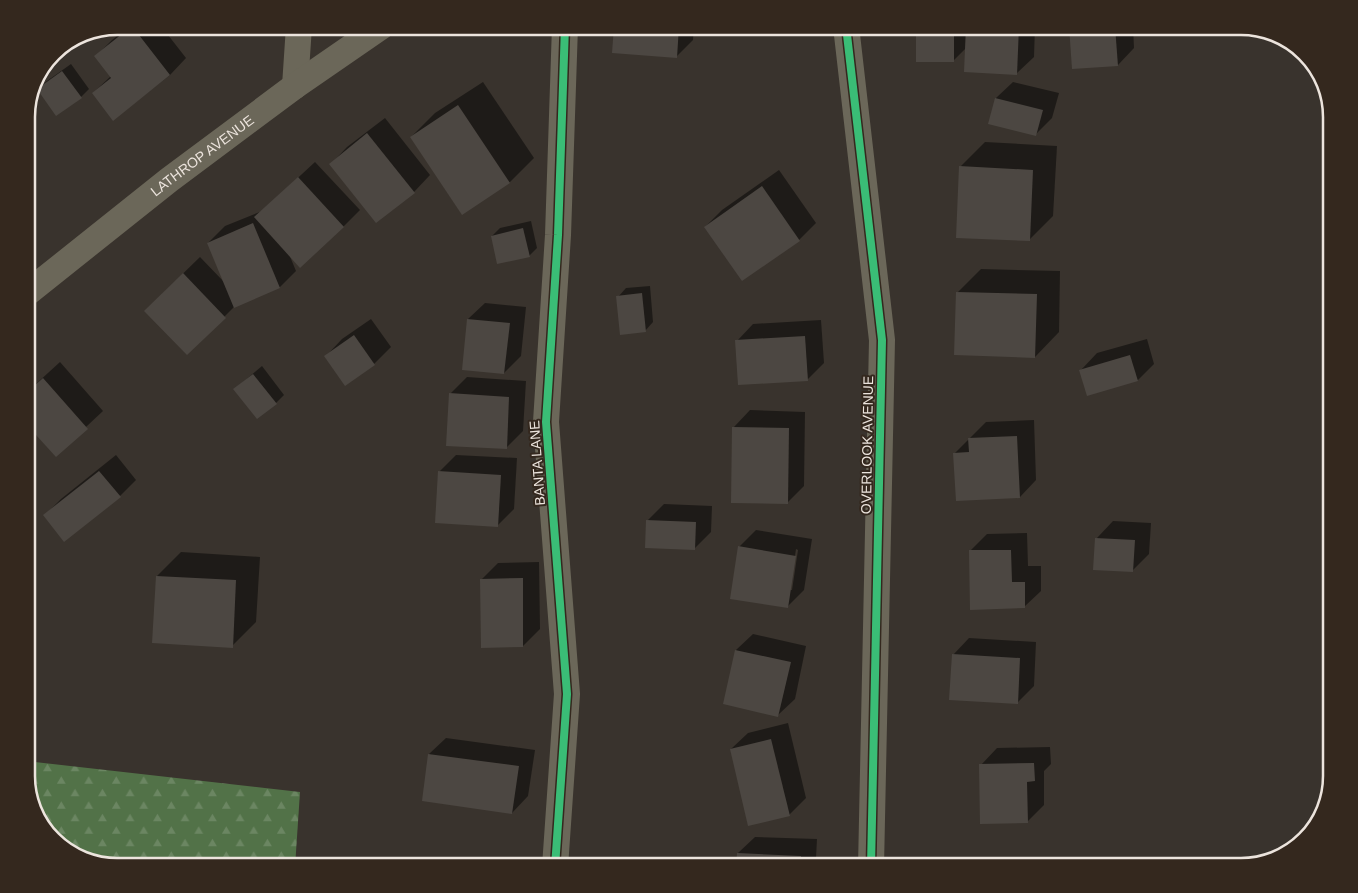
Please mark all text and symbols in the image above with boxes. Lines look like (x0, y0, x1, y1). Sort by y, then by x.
street label: LATHROP AVENUE (147, 112, 257, 199)
street label: OVERLOOK AVENUE (858, 376, 876, 514)
street label: BANTA LANE (526, 420, 548, 506)

